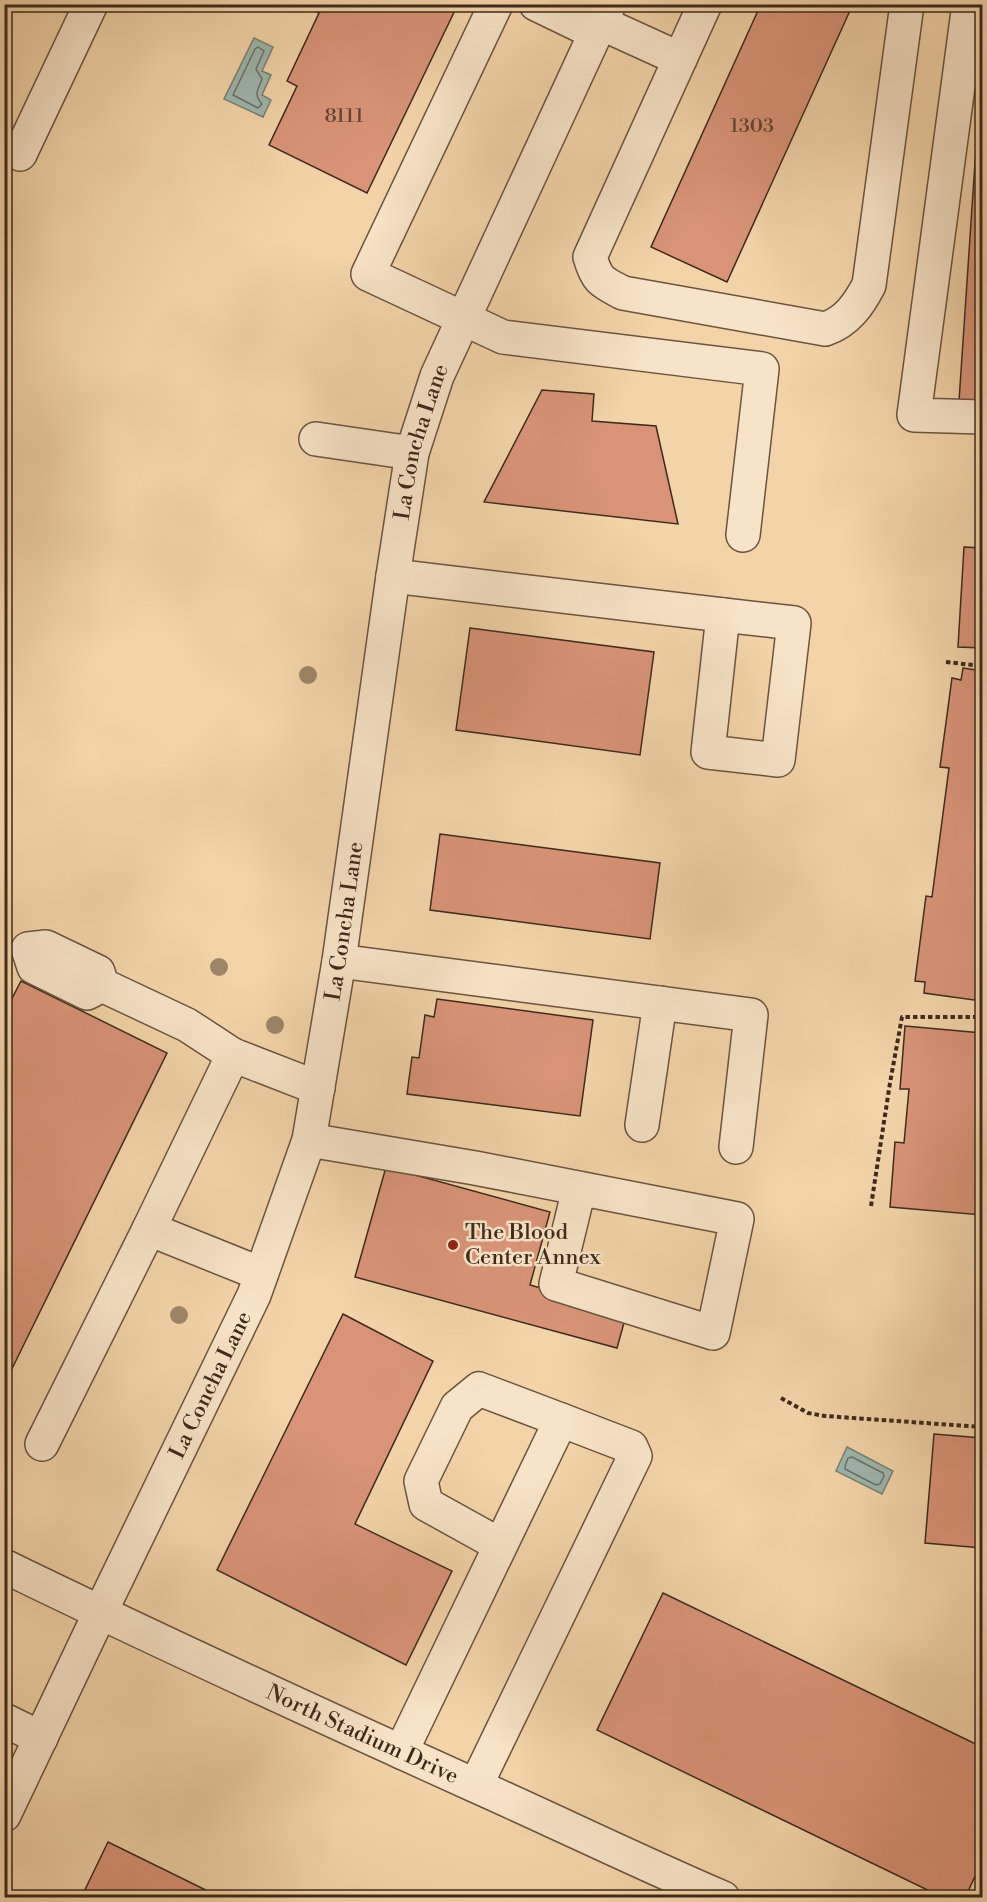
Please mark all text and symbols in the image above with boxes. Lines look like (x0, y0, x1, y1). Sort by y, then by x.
house number: 8111 (325, 104, 364, 129)
house number: 1303 (730, 114, 774, 139)
street label: La Concha Lane (388, 359, 454, 522)
street label: La Concha Lane (319, 840, 369, 1003)
place label: The Blood Center Annex (465, 1219, 601, 1271)
marker: The Blood Center Annex (446, 1238, 460, 1252)
street label: La Concha Lane (163, 1307, 258, 1463)
street label: North Stadium Drive (262, 1679, 463, 1790)

